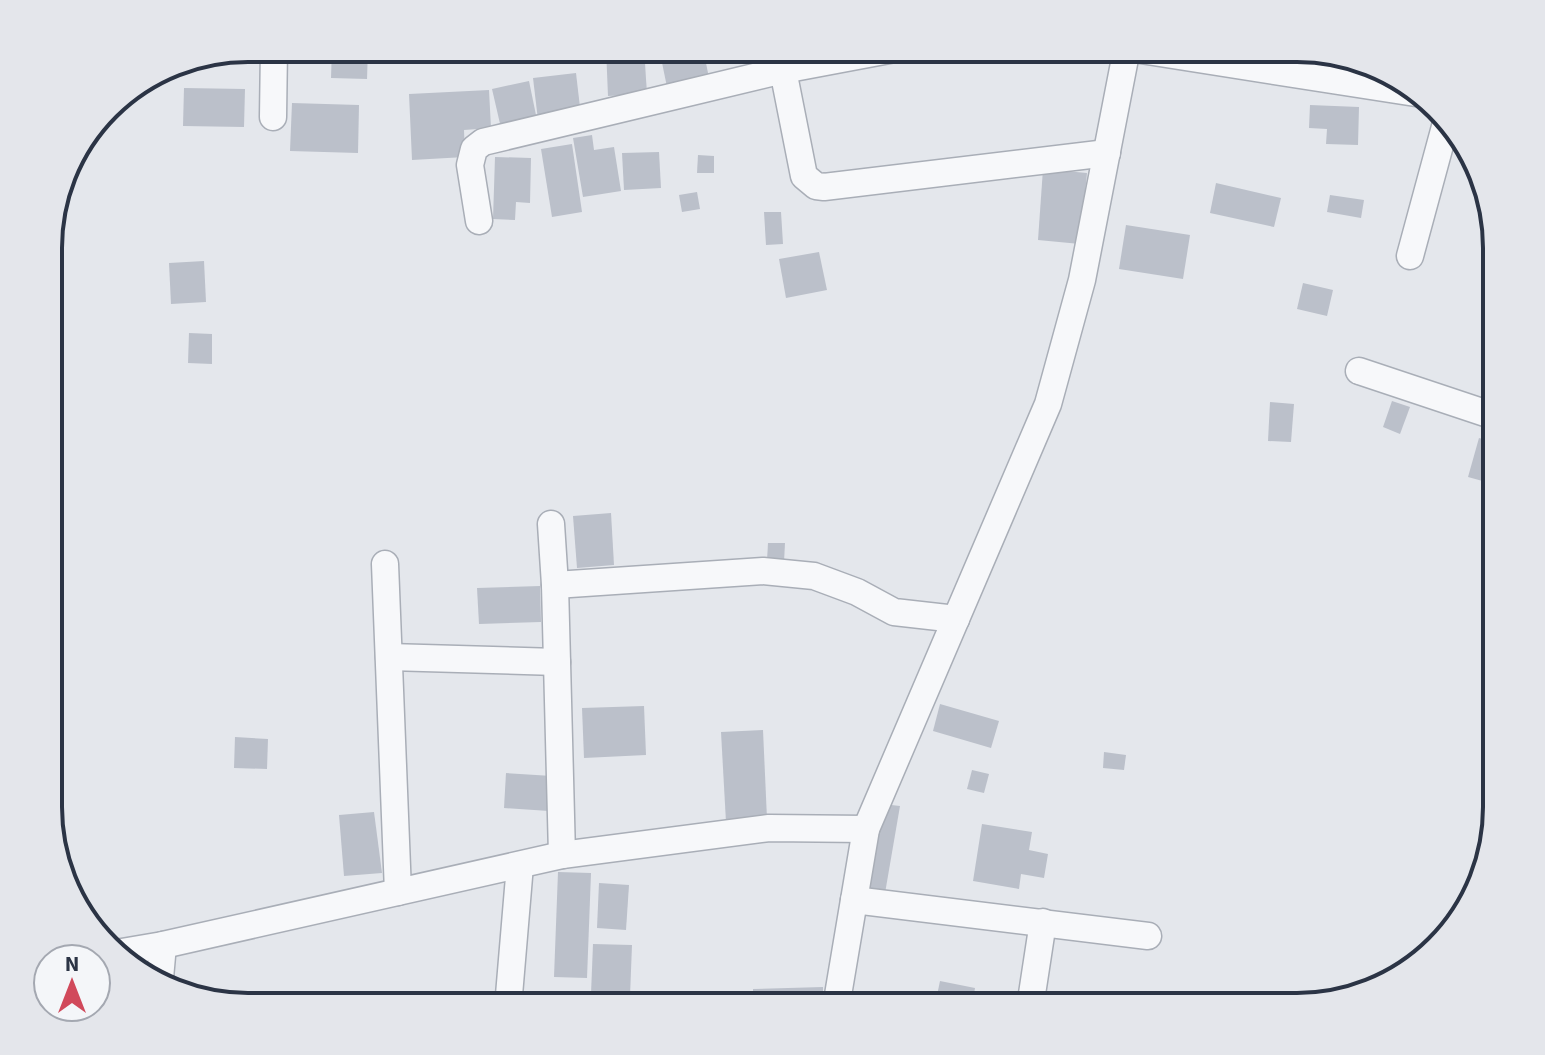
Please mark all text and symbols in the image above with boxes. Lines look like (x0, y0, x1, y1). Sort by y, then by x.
north arrow (32, 943, 112, 1023)
text: N (65, 948, 79, 980)

